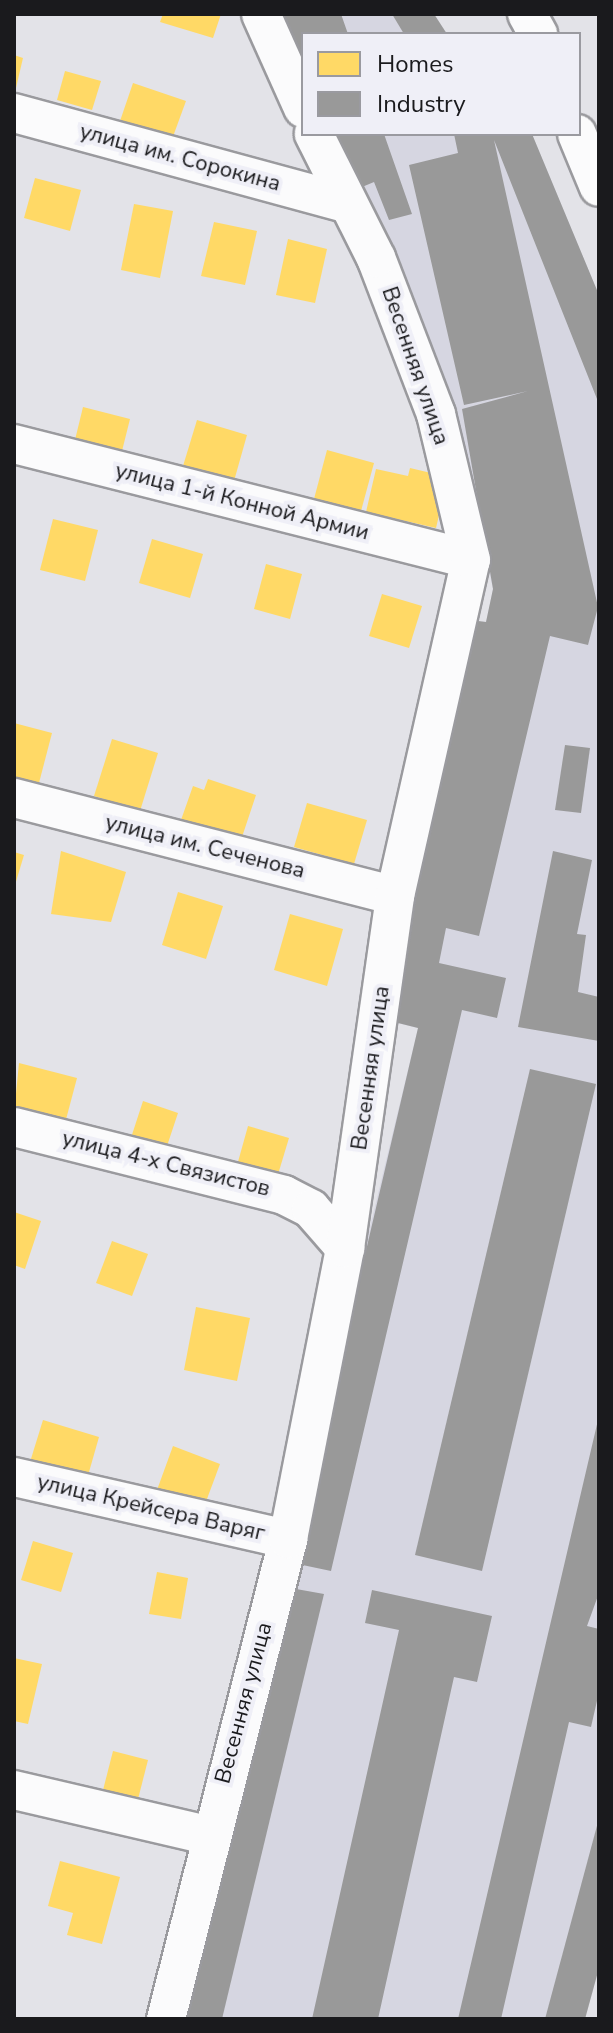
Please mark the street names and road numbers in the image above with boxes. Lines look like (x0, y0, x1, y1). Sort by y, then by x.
street label: улица им. Сорокина (77, 118, 283, 198)
street label: Весенняя улица (376, 283, 454, 449)
street label: улица 1-й Конной Армии (112, 458, 372, 546)
street label: улица им. Сеченова (102, 809, 308, 885)
street label: Весенняя улица (346, 984, 396, 1152)
street label: улица 4-х Связистов (59, 1125, 273, 1203)
street label: улица Крейсера Варяг (35, 1469, 267, 1547)
street label: Весенняя улица (210, 1620, 278, 1786)

